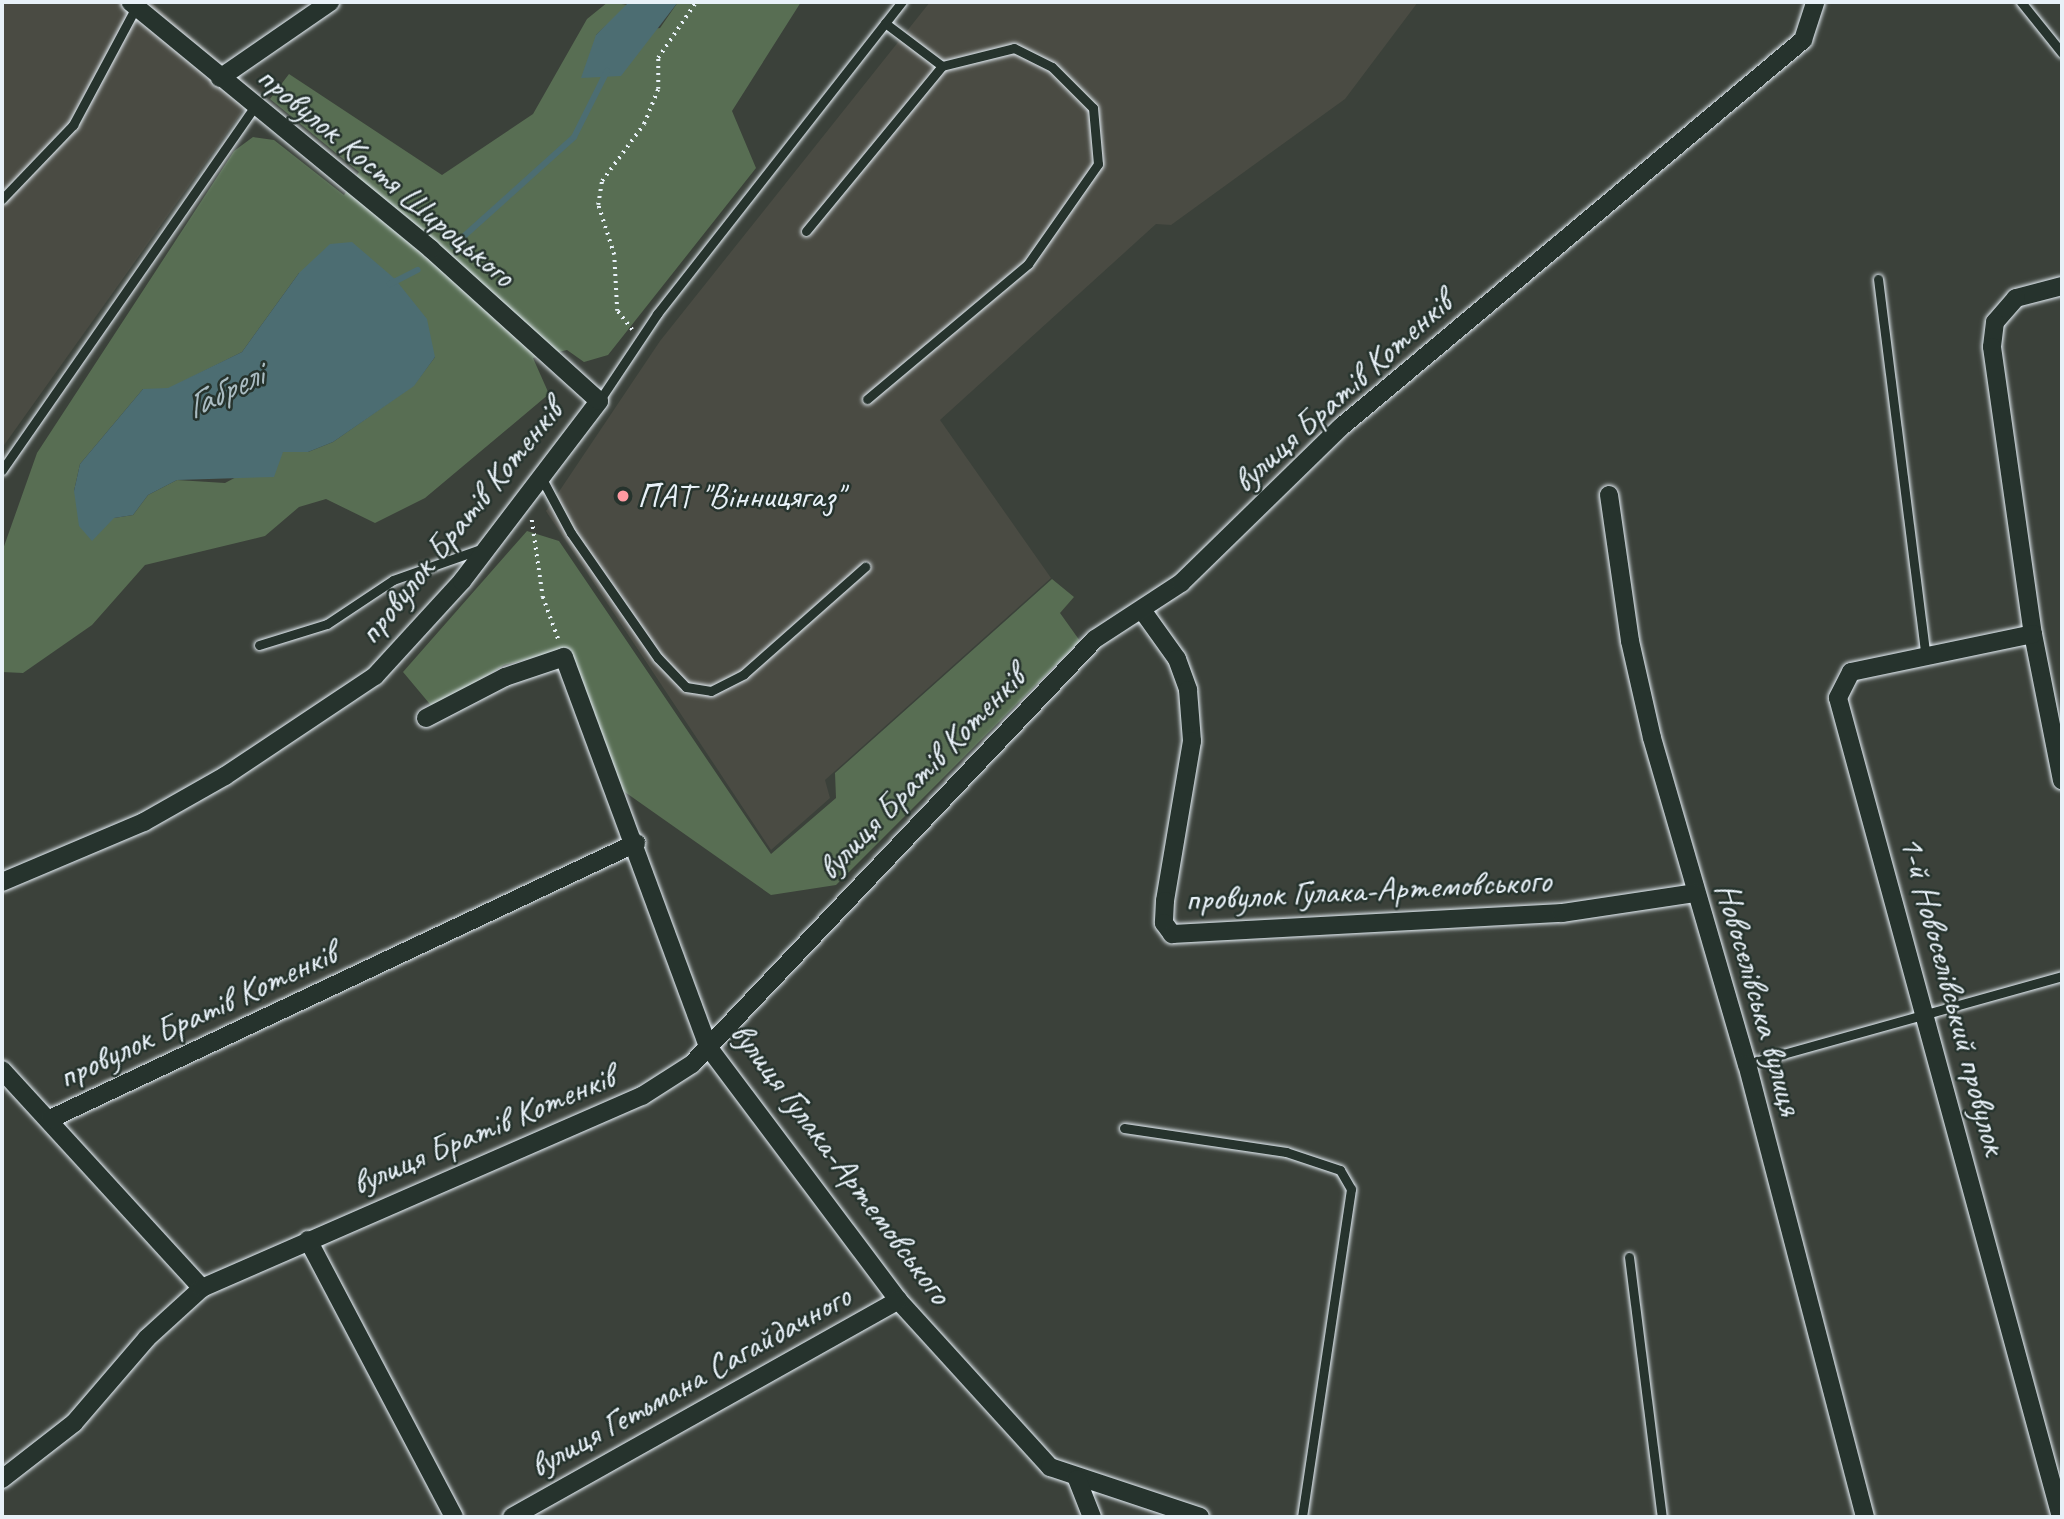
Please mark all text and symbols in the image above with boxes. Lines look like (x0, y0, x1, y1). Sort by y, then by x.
street label: провулок Костя Широцького (247, 55, 525, 297)
street label: вулиця Братів Котенків (1225, 284, 1459, 500)
water label: Габрелі (178, 353, 270, 429)
street label: провулок Братів Котенків (349, 391, 571, 653)
place label: ПАТ "Вінницягаз" (637, 475, 843, 517)
marker: ПАТ "Вінницягаз" (615, 488, 631, 504)
street label: вулиця Братів Котенків (810, 659, 1032, 887)
street label: 1-й Новоселівський провулок (1890, 831, 2016, 1159)
street label: провулок Гулака-Артемовського (1183, 859, 1553, 921)
street label: Новоселівська вулиця (1706, 877, 1812, 1121)
street label: провулок Братів Котенків (51, 932, 343, 1098)
street label: вулиця Гулака-Артемовського (721, 1013, 961, 1313)
street label: вулиця Братів Котенків (347, 1057, 619, 1203)
street label: вулиця Гетьмана Сагайдачного (522, 1275, 858, 1487)

